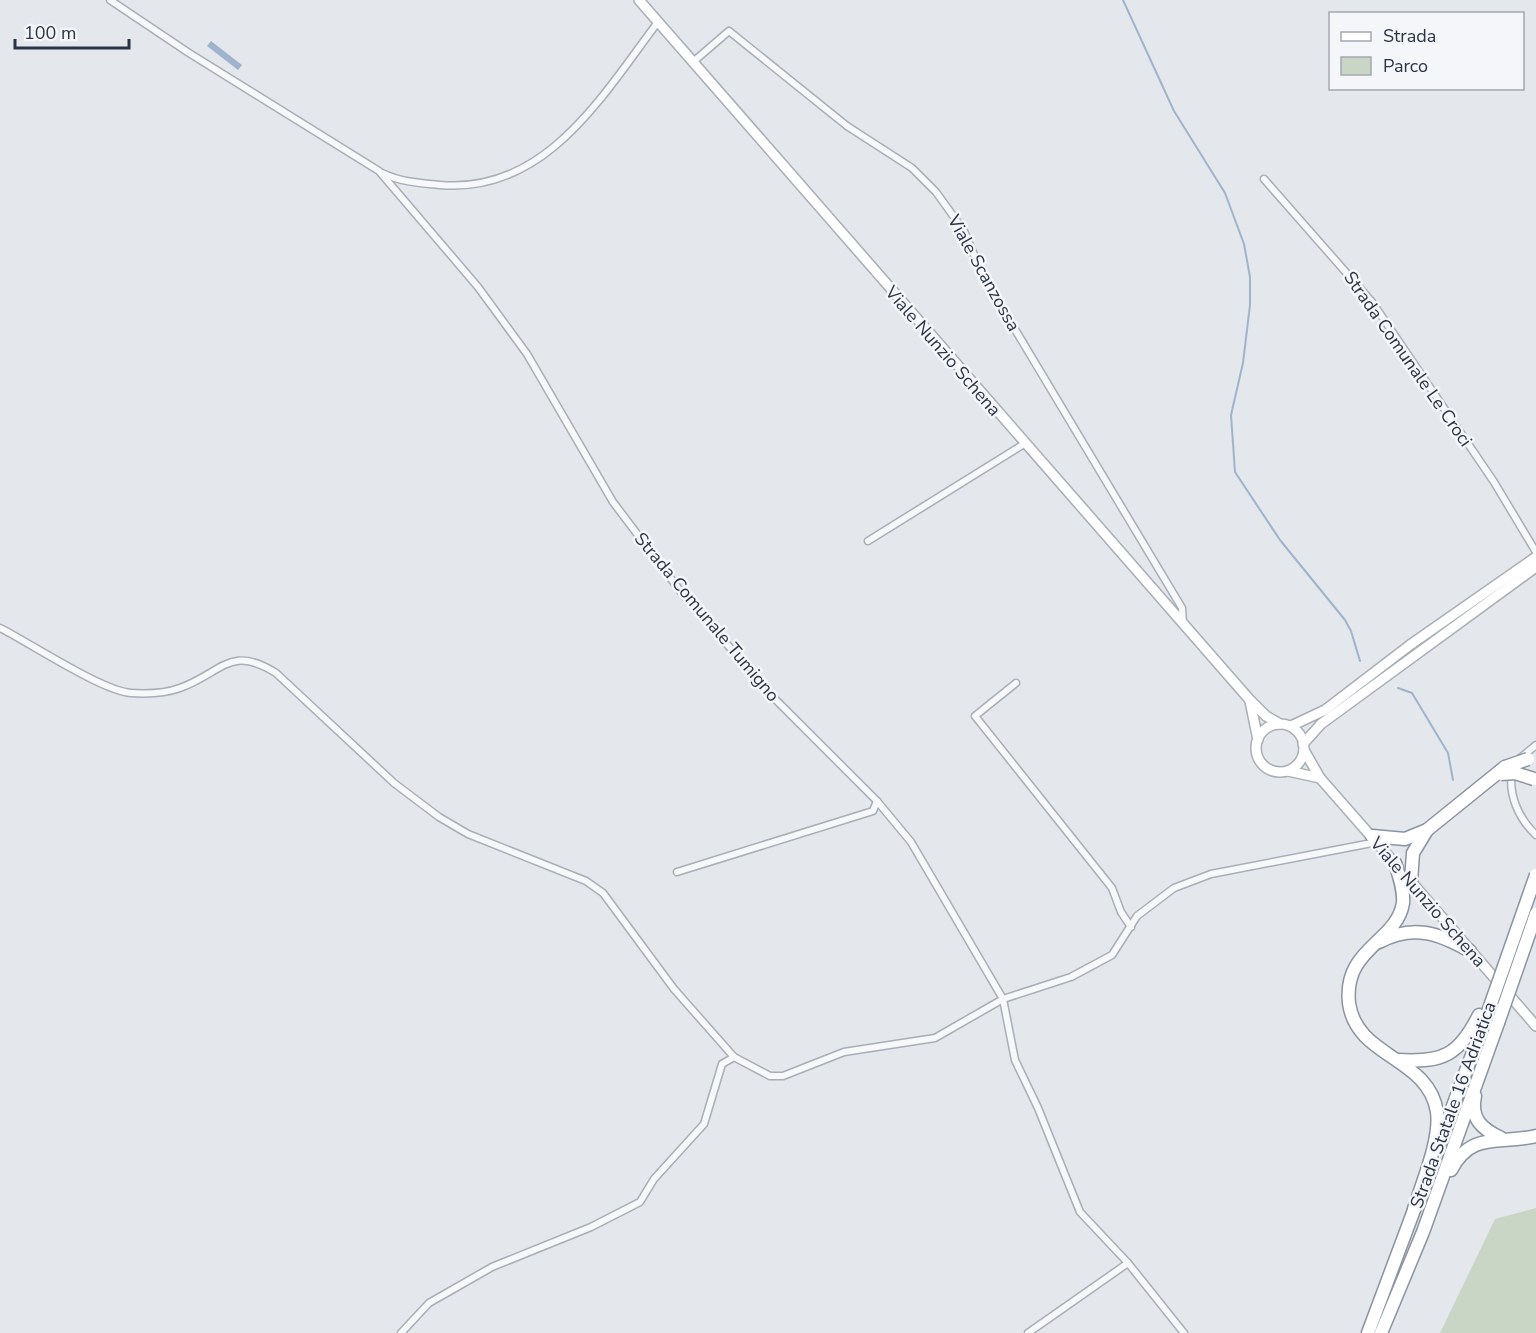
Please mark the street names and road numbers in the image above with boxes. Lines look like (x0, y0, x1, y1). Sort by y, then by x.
street label: Viale Scanzossa (942, 210, 1026, 336)
street label: Strada Comunale Le Croci (1338, 267, 1478, 451)
street label: Viale Nunzio Schena (879, 280, 1006, 421)
street label: Strada Comunale Tumigno (629, 527, 785, 707)
street label: Viale Nunzio Schena (1364, 831, 1491, 972)
street label: Strada Statale 16 Adriatica (1404, 998, 1502, 1212)

